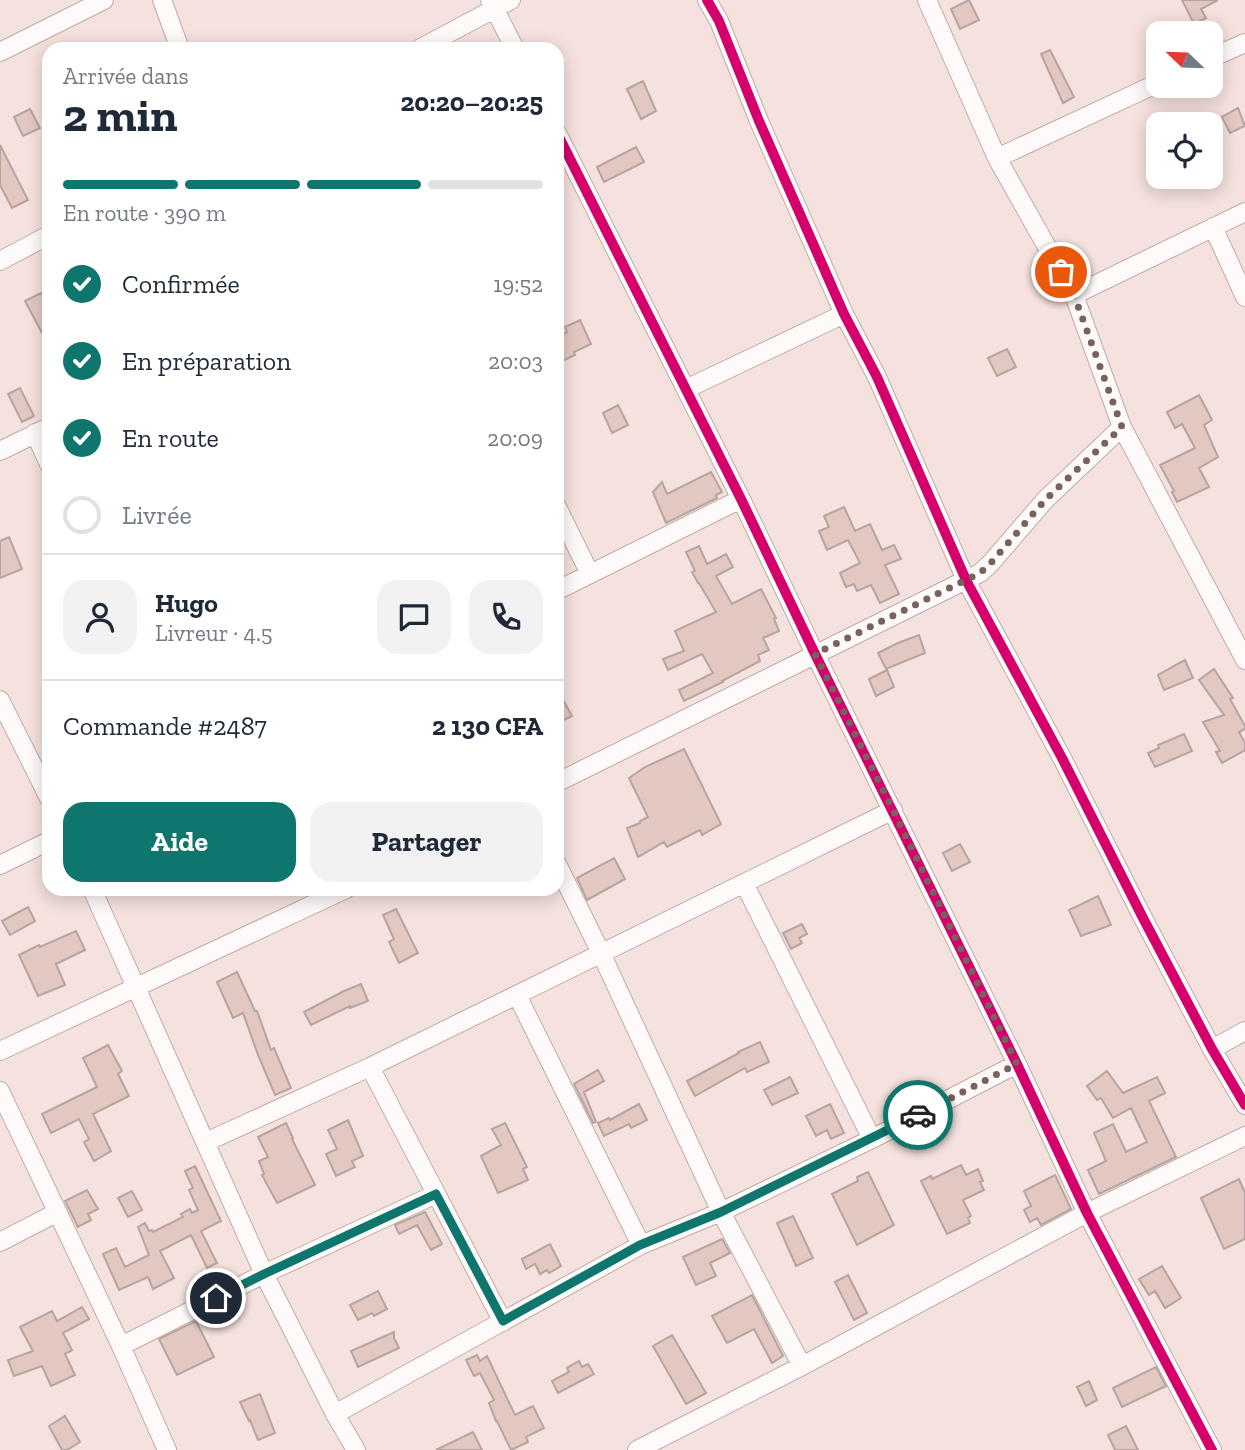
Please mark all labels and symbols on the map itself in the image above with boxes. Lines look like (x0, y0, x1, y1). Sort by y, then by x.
north arrow (1146, 21, 1223, 98)
pin (1031, 242, 1091, 302)
courier (883, 1080, 953, 1150)
pin (186, 1268, 246, 1328)

